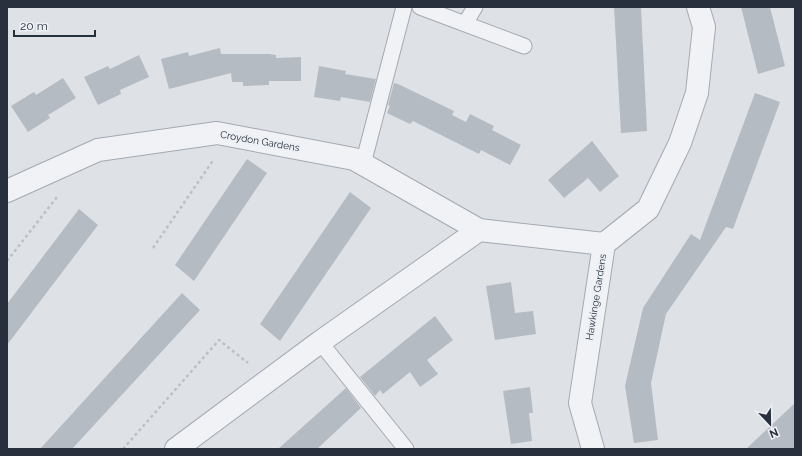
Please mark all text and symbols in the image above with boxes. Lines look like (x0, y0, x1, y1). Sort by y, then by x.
scale bar (14, 12, 95, 38)
text: 20 m (20, 19, 48, 33)
street label: Croydon Gardens (219, 129, 301, 153)
street label: Hawkinge Gardens (584, 253, 608, 341)
north arrow (750, 404, 790, 444)
text: N (767, 425, 780, 440)

